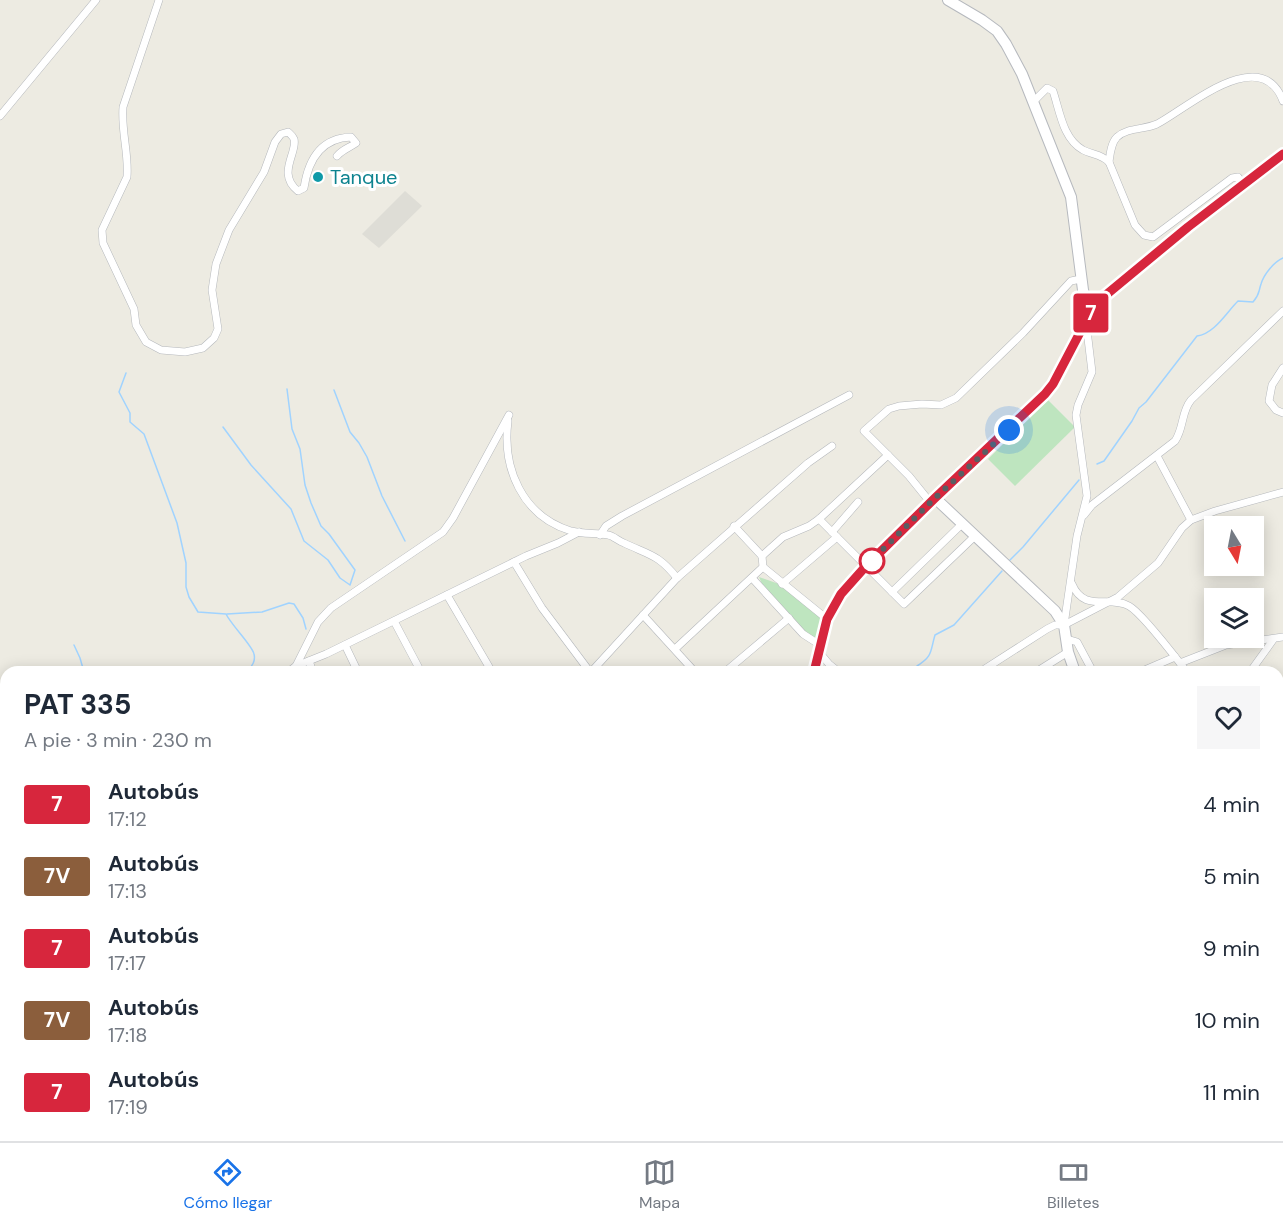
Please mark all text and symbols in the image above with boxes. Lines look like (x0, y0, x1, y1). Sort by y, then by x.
place label: Tanque (330, 164, 397, 190)
marker: Tanque (311, 170, 325, 184)
line badge: 7 (1072, 294, 1110, 332)
text: 7 (1085, 299, 1097, 327)
your location (994, 415, 1024, 445)
north arrow (1204, 516, 1264, 576)
map controls (1204, 516, 1264, 648)
unlabelled marker (859, 548, 885, 574)
button: layers (1204, 588, 1264, 648)
text: PAT 335 (24, 686, 131, 723)
button: heart (1197, 686, 1260, 749)
text: A pie · 3 min · 230 m (24, 727, 212, 753)
text: Autobús (108, 777, 199, 806)
text: 7 (51, 790, 63, 818)
text: 4 min (1203, 790, 1260, 819)
text: 17:12 (108, 806, 147, 832)
text: Autobús (108, 849, 199, 878)
text: 7V (44, 862, 70, 890)
text: 5 min (1203, 862, 1260, 891)
text: 17:13 (108, 878, 147, 904)
text: Autobús (108, 921, 199, 950)
text: 7 (51, 934, 63, 962)
text: 9 min (1203, 934, 1260, 963)
text: 17:17 (108, 950, 146, 976)
text: Autobús (108, 993, 199, 1022)
text: 7V (44, 1006, 70, 1034)
text: 10 min (1195, 1006, 1260, 1035)
text: 17:18 (108, 1022, 147, 1048)
text: Autobús (108, 1065, 199, 1094)
text: 7 (51, 1078, 63, 1106)
text: 11 min (1203, 1078, 1260, 1107)
text: 17:19 (108, 1094, 148, 1120)
tab: Cómo llegar (183, 1156, 272, 1213)
tab: Mapa (639, 1156, 680, 1213)
tab: Billetes (1047, 1156, 1100, 1213)

